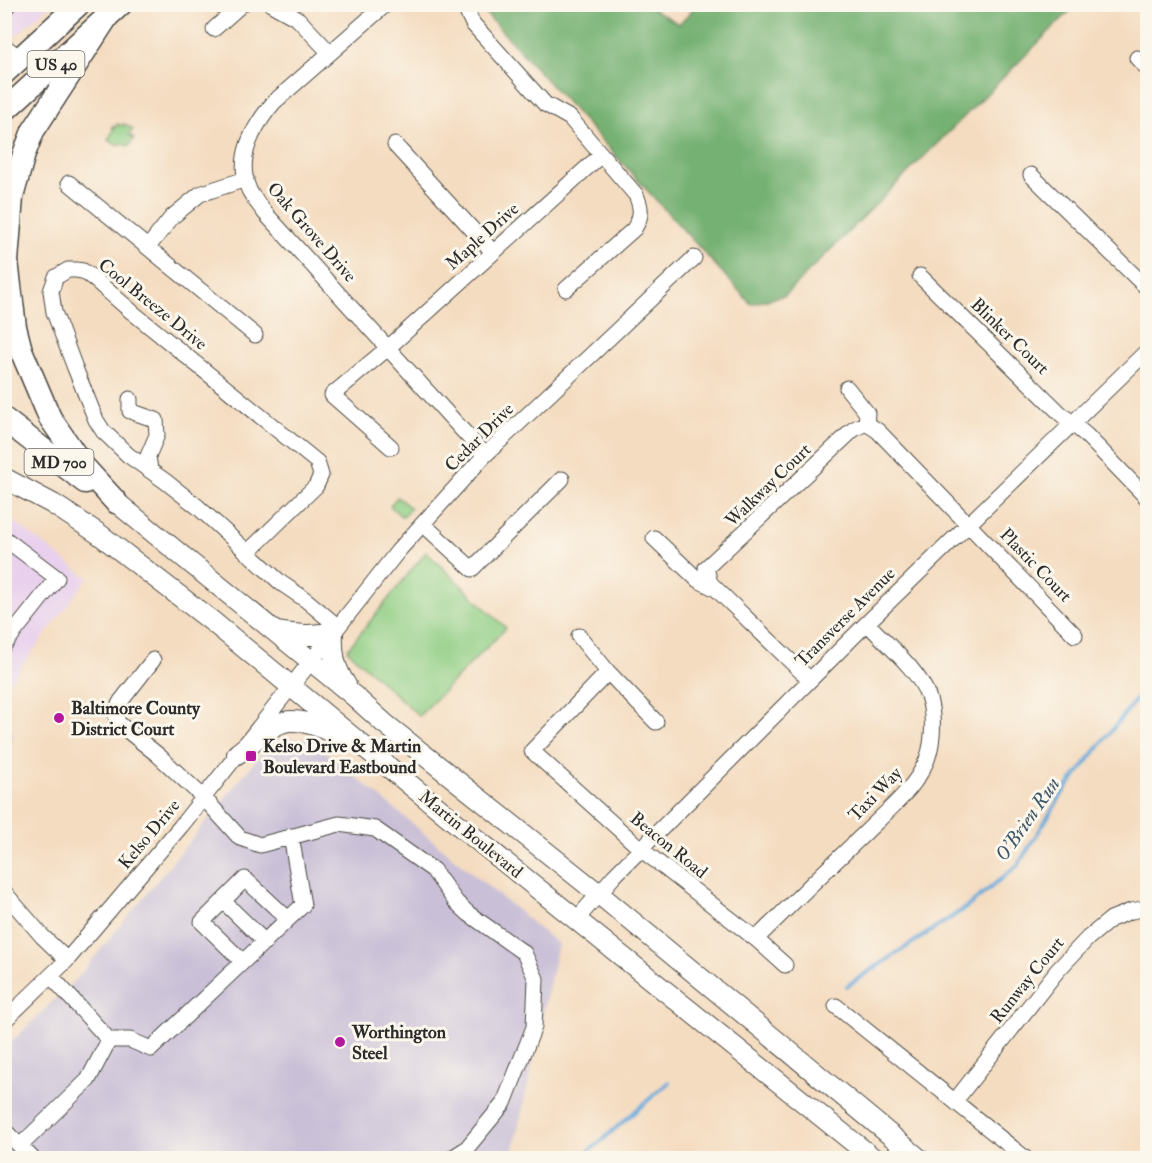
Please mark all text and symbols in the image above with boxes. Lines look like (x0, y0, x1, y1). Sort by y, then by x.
road number: US 40 (28, 51, 84, 77)
street label: Oak Grove Drive (262, 178, 362, 287)
street label: Maple Drive (441, 197, 524, 275)
street label: Cool Breeze Drive (94, 253, 212, 356)
street label: Blinker Court (966, 293, 1054, 380)
street label: Cedar Drive (440, 398, 519, 477)
street label: Walkway Court (720, 438, 816, 533)
road number: MD 700 (25, 449, 94, 475)
street label: Plastic Court (995, 524, 1077, 607)
street label: Transverse Avenue (790, 562, 901, 672)
place label: Baltimore County District Court (71, 697, 201, 741)
marker: Baltimore County District Court (52, 711, 66, 725)
place label: Kelso Drive & Martin Boulevard Eastbound (263, 735, 422, 779)
marker: Kelso Drive & Martin Boulevard Eastbound (244, 749, 258, 763)
street label: Taxi Way (844, 761, 908, 827)
water label: O'Brien Run (989, 772, 1065, 866)
street label: Martin Boulevard (414, 785, 528, 884)
street label: Kelso Drive (113, 794, 186, 874)
street label: Beacon Road (625, 807, 712, 884)
street label: Runway Court (985, 932, 1069, 1028)
place label: Worthington Steel (351, 1021, 447, 1065)
marker: Worthington Steel (333, 1035, 347, 1049)

